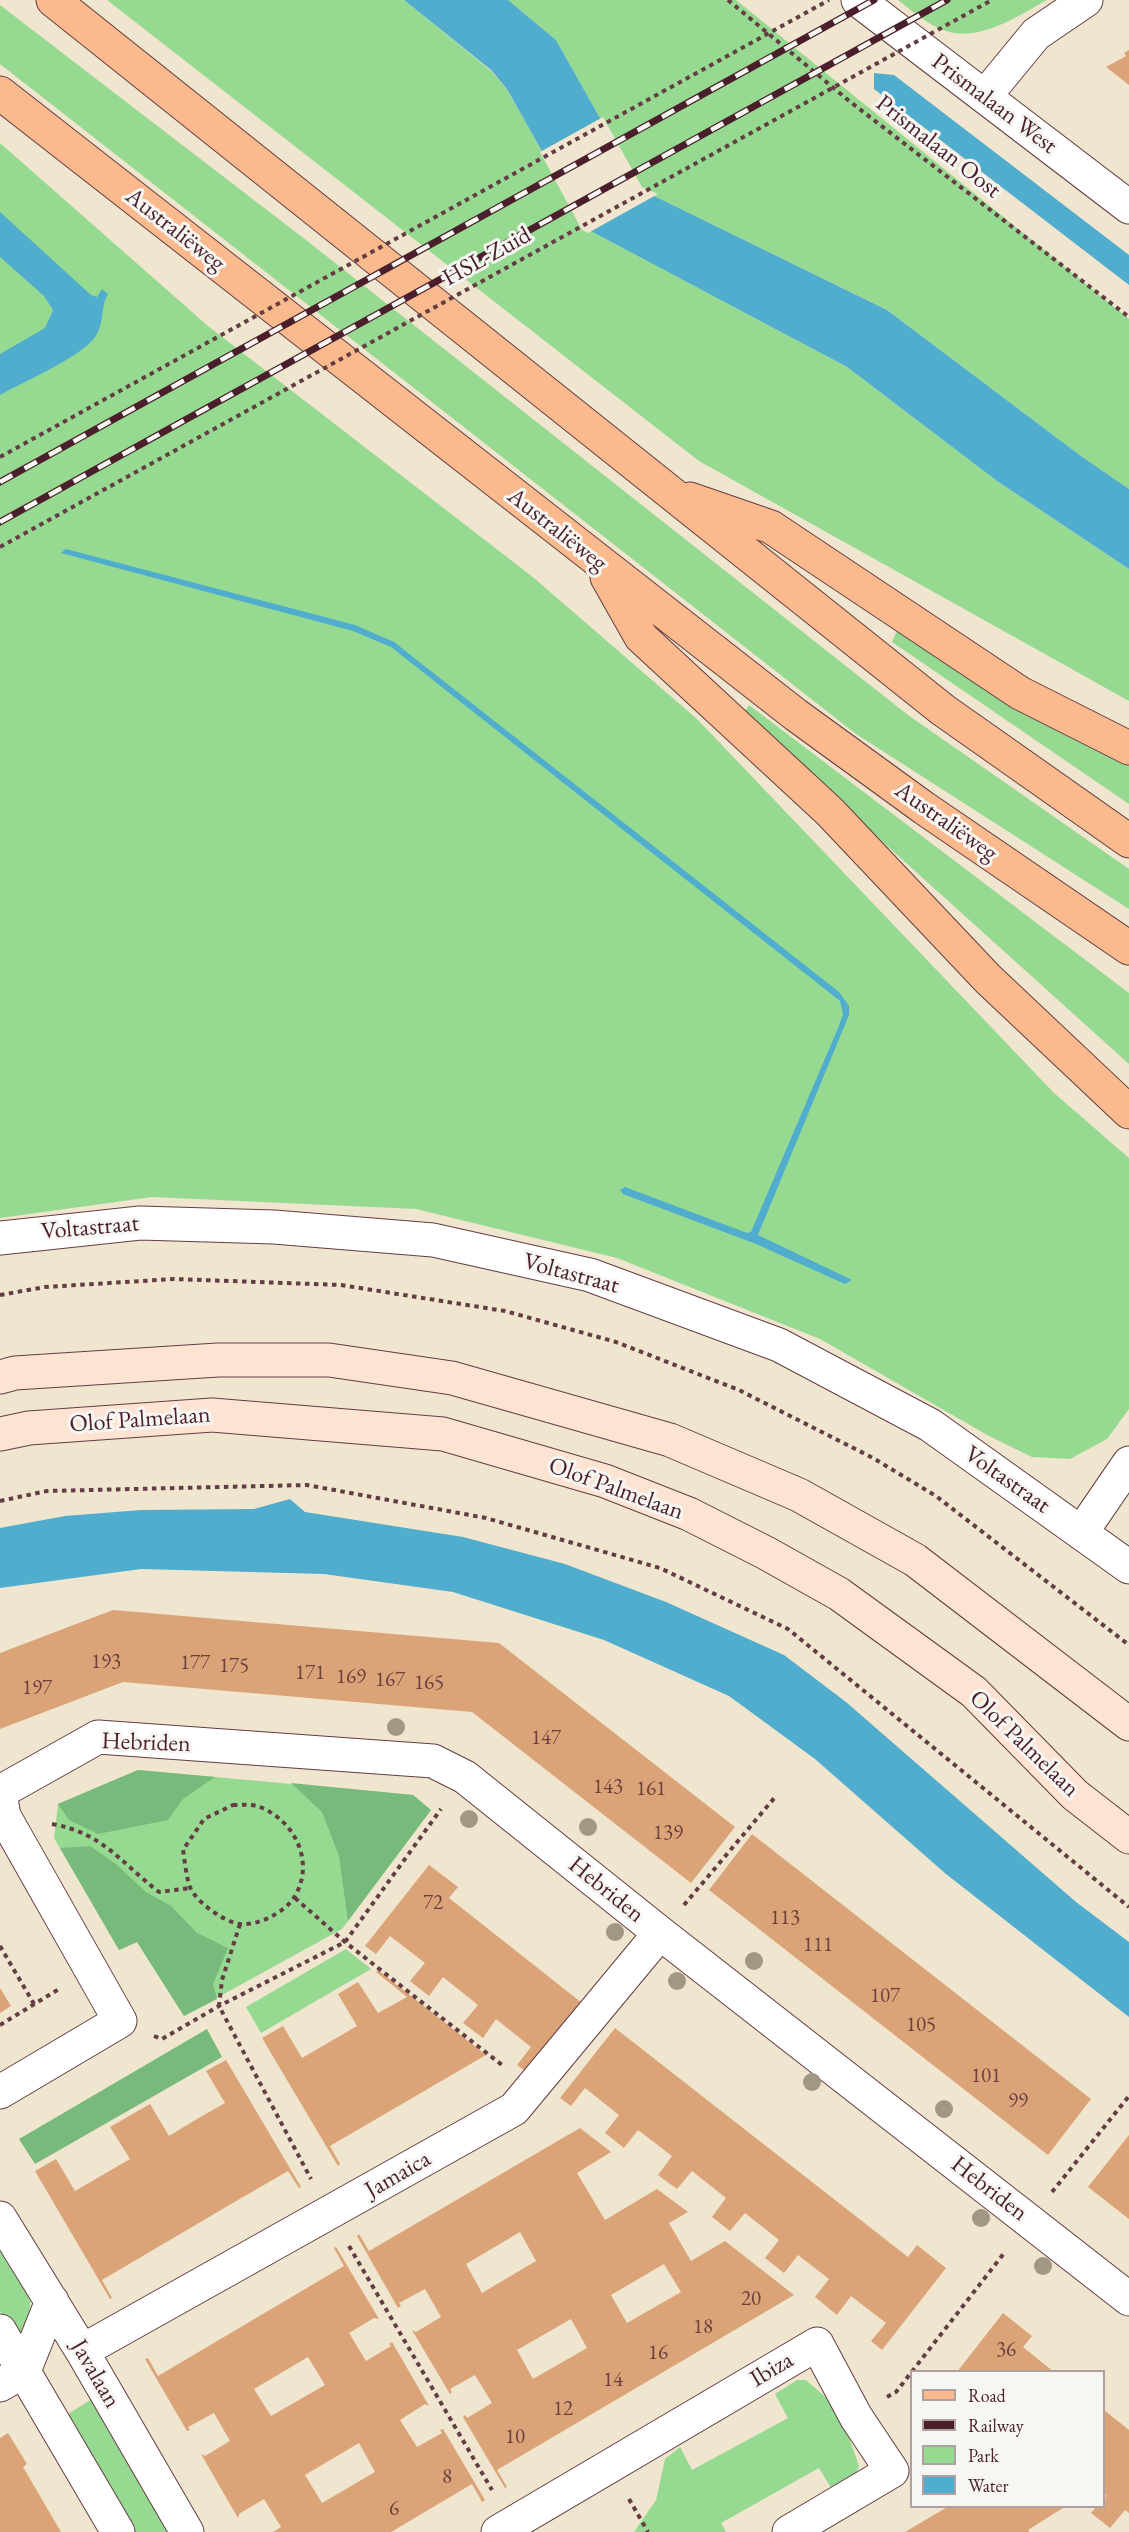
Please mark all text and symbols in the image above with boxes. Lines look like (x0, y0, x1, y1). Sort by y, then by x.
street label: Prismalaan West (926, 47, 1062, 161)
street label: Prismalaan Oost (870, 89, 1006, 205)
street label: Australiëweg (119, 182, 231, 278)
street label: HSL-Zuid (438, 221, 536, 293)
street label: Australiëweg (501, 482, 613, 578)
street label: Australiëweg (889, 776, 1003, 868)
street label: Voltastraat (40, 1209, 140, 1247)
street label: Voltastraat (520, 1247, 622, 1301)
street label: Olof Palmelaan (68, 1401, 212, 1439)
street label: Voltastraat (959, 1440, 1055, 1520)
street label: Olof Palmelaan (545, 1451, 687, 1527)
house number: 193 (91, 1649, 121, 1675)
house number: 177 (180, 1650, 210, 1676)
house number: 175 (219, 1653, 249, 1679)
house number: 171 (295, 1660, 325, 1686)
house number: 169 (336, 1664, 366, 1690)
house number: 167 (375, 1667, 405, 1693)
house number: 165 (414, 1670, 444, 1696)
house number: 197 (22, 1675, 52, 1701)
street label: Olof Palmelaan (963, 1685, 1085, 1803)
house number: 147 (531, 1725, 561, 1751)
street label: Hebriden (101, 1727, 191, 1759)
house number: 143 (593, 1774, 623, 1800)
house number: 161 (636, 1776, 666, 1802)
house number: 139 (653, 1820, 683, 1846)
street label: Hebriden (562, 1851, 650, 1929)
house number: 72 (423, 1890, 443, 1916)
house number: 113 (770, 1905, 800, 1931)
house number: 111 (803, 1932, 833, 1958)
house number: 107 (870, 1983, 900, 2009)
house number: 105 (906, 2012, 936, 2038)
house number: 101 (971, 2063, 1001, 2089)
house number: 99 (1008, 2088, 1028, 2114)
street label: Jamaica (360, 2145, 436, 2205)
street label: Hebriden (945, 2150, 1033, 2228)
house number: 20 (741, 2286, 761, 2312)
house number: 18 (693, 2314, 713, 2340)
street label: Javalaan (64, 2335, 126, 2413)
house number: 36 (996, 2337, 1016, 2363)
house number: 16 (648, 2340, 668, 2366)
street label: Ibiza (745, 2346, 799, 2394)
house number: 14 (603, 2367, 623, 2393)
legend (910, 2370, 1105, 2508)
text: Road (968, 2384, 1006, 2407)
house number: 12 (553, 2396, 573, 2422)
text: Railway (968, 2414, 1024, 2437)
house number: 10 (505, 2424, 525, 2450)
text: Park (968, 2444, 999, 2467)
house number: 8 (442, 2464, 452, 2490)
text: Water (968, 2474, 1009, 2497)
house number: 6 (389, 2496, 399, 2522)

